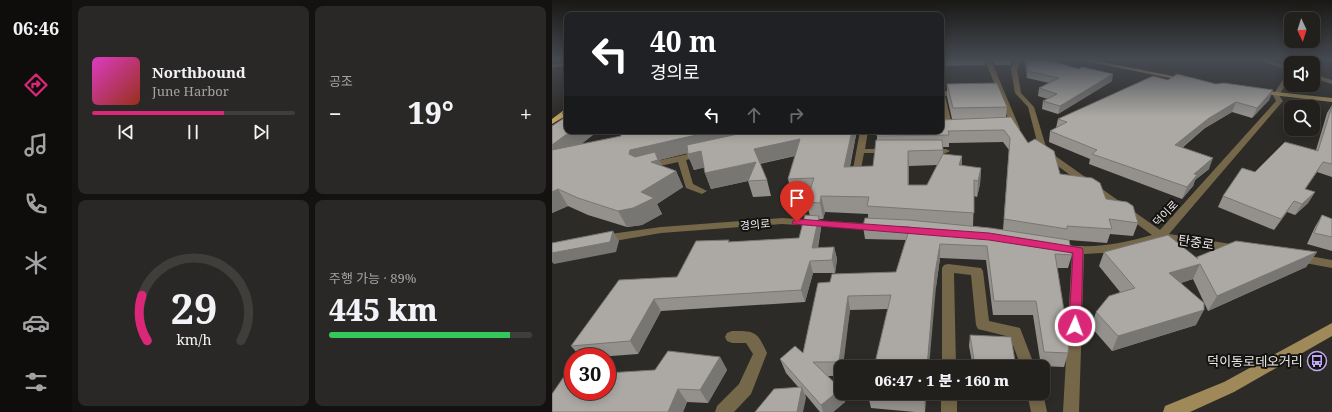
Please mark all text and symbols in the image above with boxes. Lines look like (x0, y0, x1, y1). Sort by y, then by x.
north arrow (1284, 12, 1320, 48)
map controls (1284, 12, 1320, 136)
text: 06:46 (13, 16, 59, 40)
text: 40 m (650, 22, 717, 60)
icon: left (584, 28, 636, 80)
button: sound (1284, 56, 1320, 92)
text: 경의로 (650, 60, 700, 84)
text: Northbound (152, 62, 246, 82)
icon: directions (22, 71, 50, 99)
text: 공조 (329, 72, 353, 90)
text: June Harbor (152, 82, 229, 100)
text: 19° (408, 92, 454, 133)
text: − (329, 98, 342, 128)
text: + (520, 98, 532, 128)
button: search (1284, 100, 1320, 136)
icon: left (701, 104, 723, 126)
icon: ahead (743, 104, 765, 126)
icon: right (785, 104, 807, 126)
icon: previous (115, 121, 137, 143)
icon: pause (182, 121, 204, 143)
icon: next (250, 121, 272, 143)
icon: music (22, 131, 50, 159)
pin (780, 181, 814, 222)
icon: arrive (786, 187, 808, 209)
icon: phone (22, 190, 50, 218)
street label: 덕이로 (1149, 197, 1181, 229)
street label: 경의로 (739, 215, 771, 233)
street label: 탄중로 (1177, 230, 1215, 254)
icon: climate (22, 249, 50, 277)
text: 주행 가능 · 89% (329, 269, 416, 287)
text: 29 (170, 280, 217, 336)
text: 445 km (329, 289, 438, 330)
position arrow (1054, 305, 1096, 347)
icon: car (22, 309, 50, 337)
text: km/h (176, 330, 211, 349)
speed limit sign: 30 (564, 348, 616, 400)
bus stop icon: 덕이동로데오거리 (1306, 350, 1328, 372)
place label: 덕이동로데오거리 (1207, 352, 1303, 370)
icon: filters (22, 368, 50, 396)
text: 06:47 · 1 분 · 160 m (875, 370, 1009, 390)

